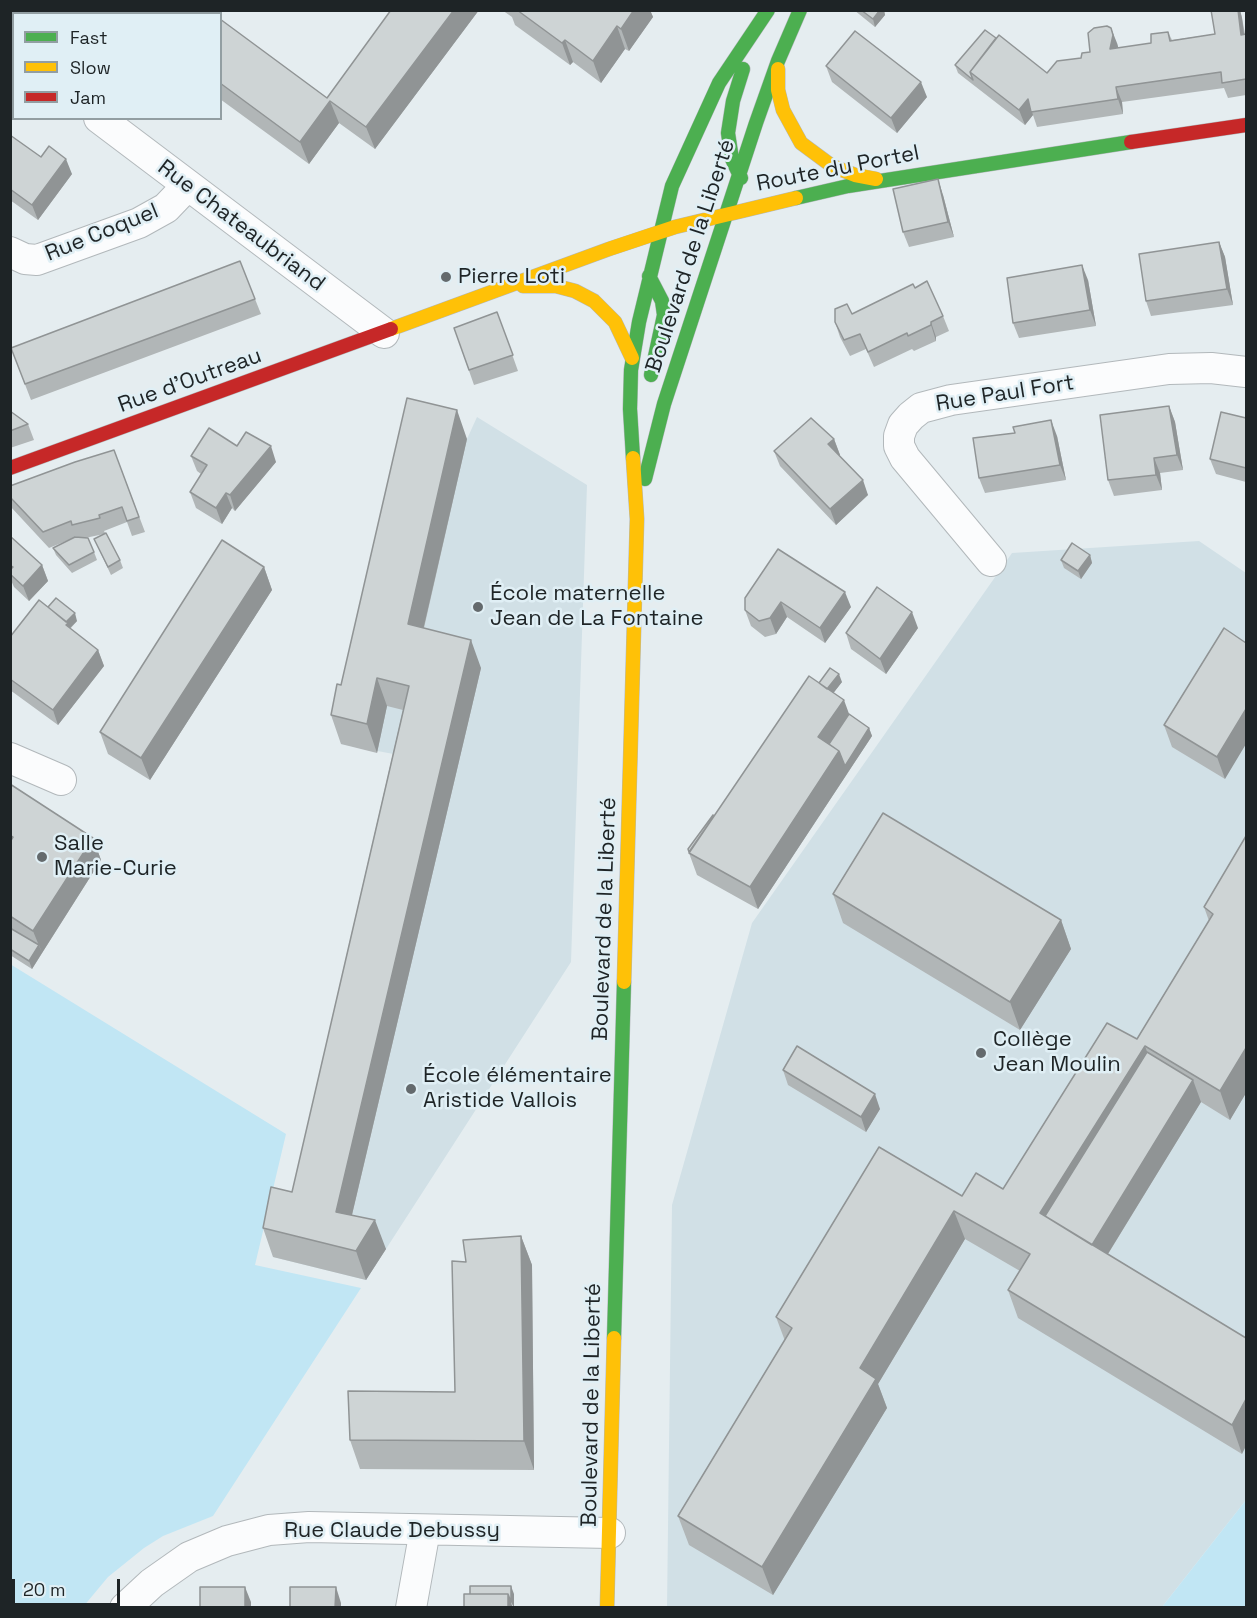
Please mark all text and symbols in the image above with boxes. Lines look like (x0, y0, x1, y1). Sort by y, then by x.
legend (12, 12, 222, 120)
text: Fast (70, 26, 107, 49)
text: Slow (70, 56, 111, 79)
text: Jam (70, 86, 106, 109)
street label: Boulevard de la Liberté (641, 136, 741, 376)
street label: Route du Portel (754, 140, 922, 198)
street label: Rue Chateaubriand (152, 155, 330, 297)
street label: Rue Coquel (42, 198, 162, 268)
place label: Pierre Loti (458, 264, 565, 290)
marker: Pierre Loti (439, 270, 453, 284)
street label: Rue d'Outreau (115, 343, 265, 419)
street label: Rue Paul Fort (934, 370, 1076, 418)
place label: École maternelle Jean de La Fontaine (490, 581, 704, 632)
marker: École maternelle Jean de La Fontaine (471, 600, 485, 614)
street label: Boulevard de la Liberté (588, 797, 622, 1041)
place label: Salle Marie-Curie (54, 831, 177, 882)
marker: Salle Marie-Curie (35, 850, 49, 864)
place label: Collège Jean Moulin (993, 1027, 1121, 1078)
marker: Collège Jean Moulin (974, 1046, 988, 1060)
place label: École élémentaire Aristide Vallois (423, 1063, 612, 1114)
marker: École élémentaire Aristide Vallois (404, 1082, 418, 1096)
street label: Boulevard de la Liberté (577, 1283, 607, 1527)
street label: Rue Claude Debussy (284, 1518, 500, 1544)
scale bar (15, 1567, 123, 1605)
text: 20 m (23, 1578, 66, 1601)

